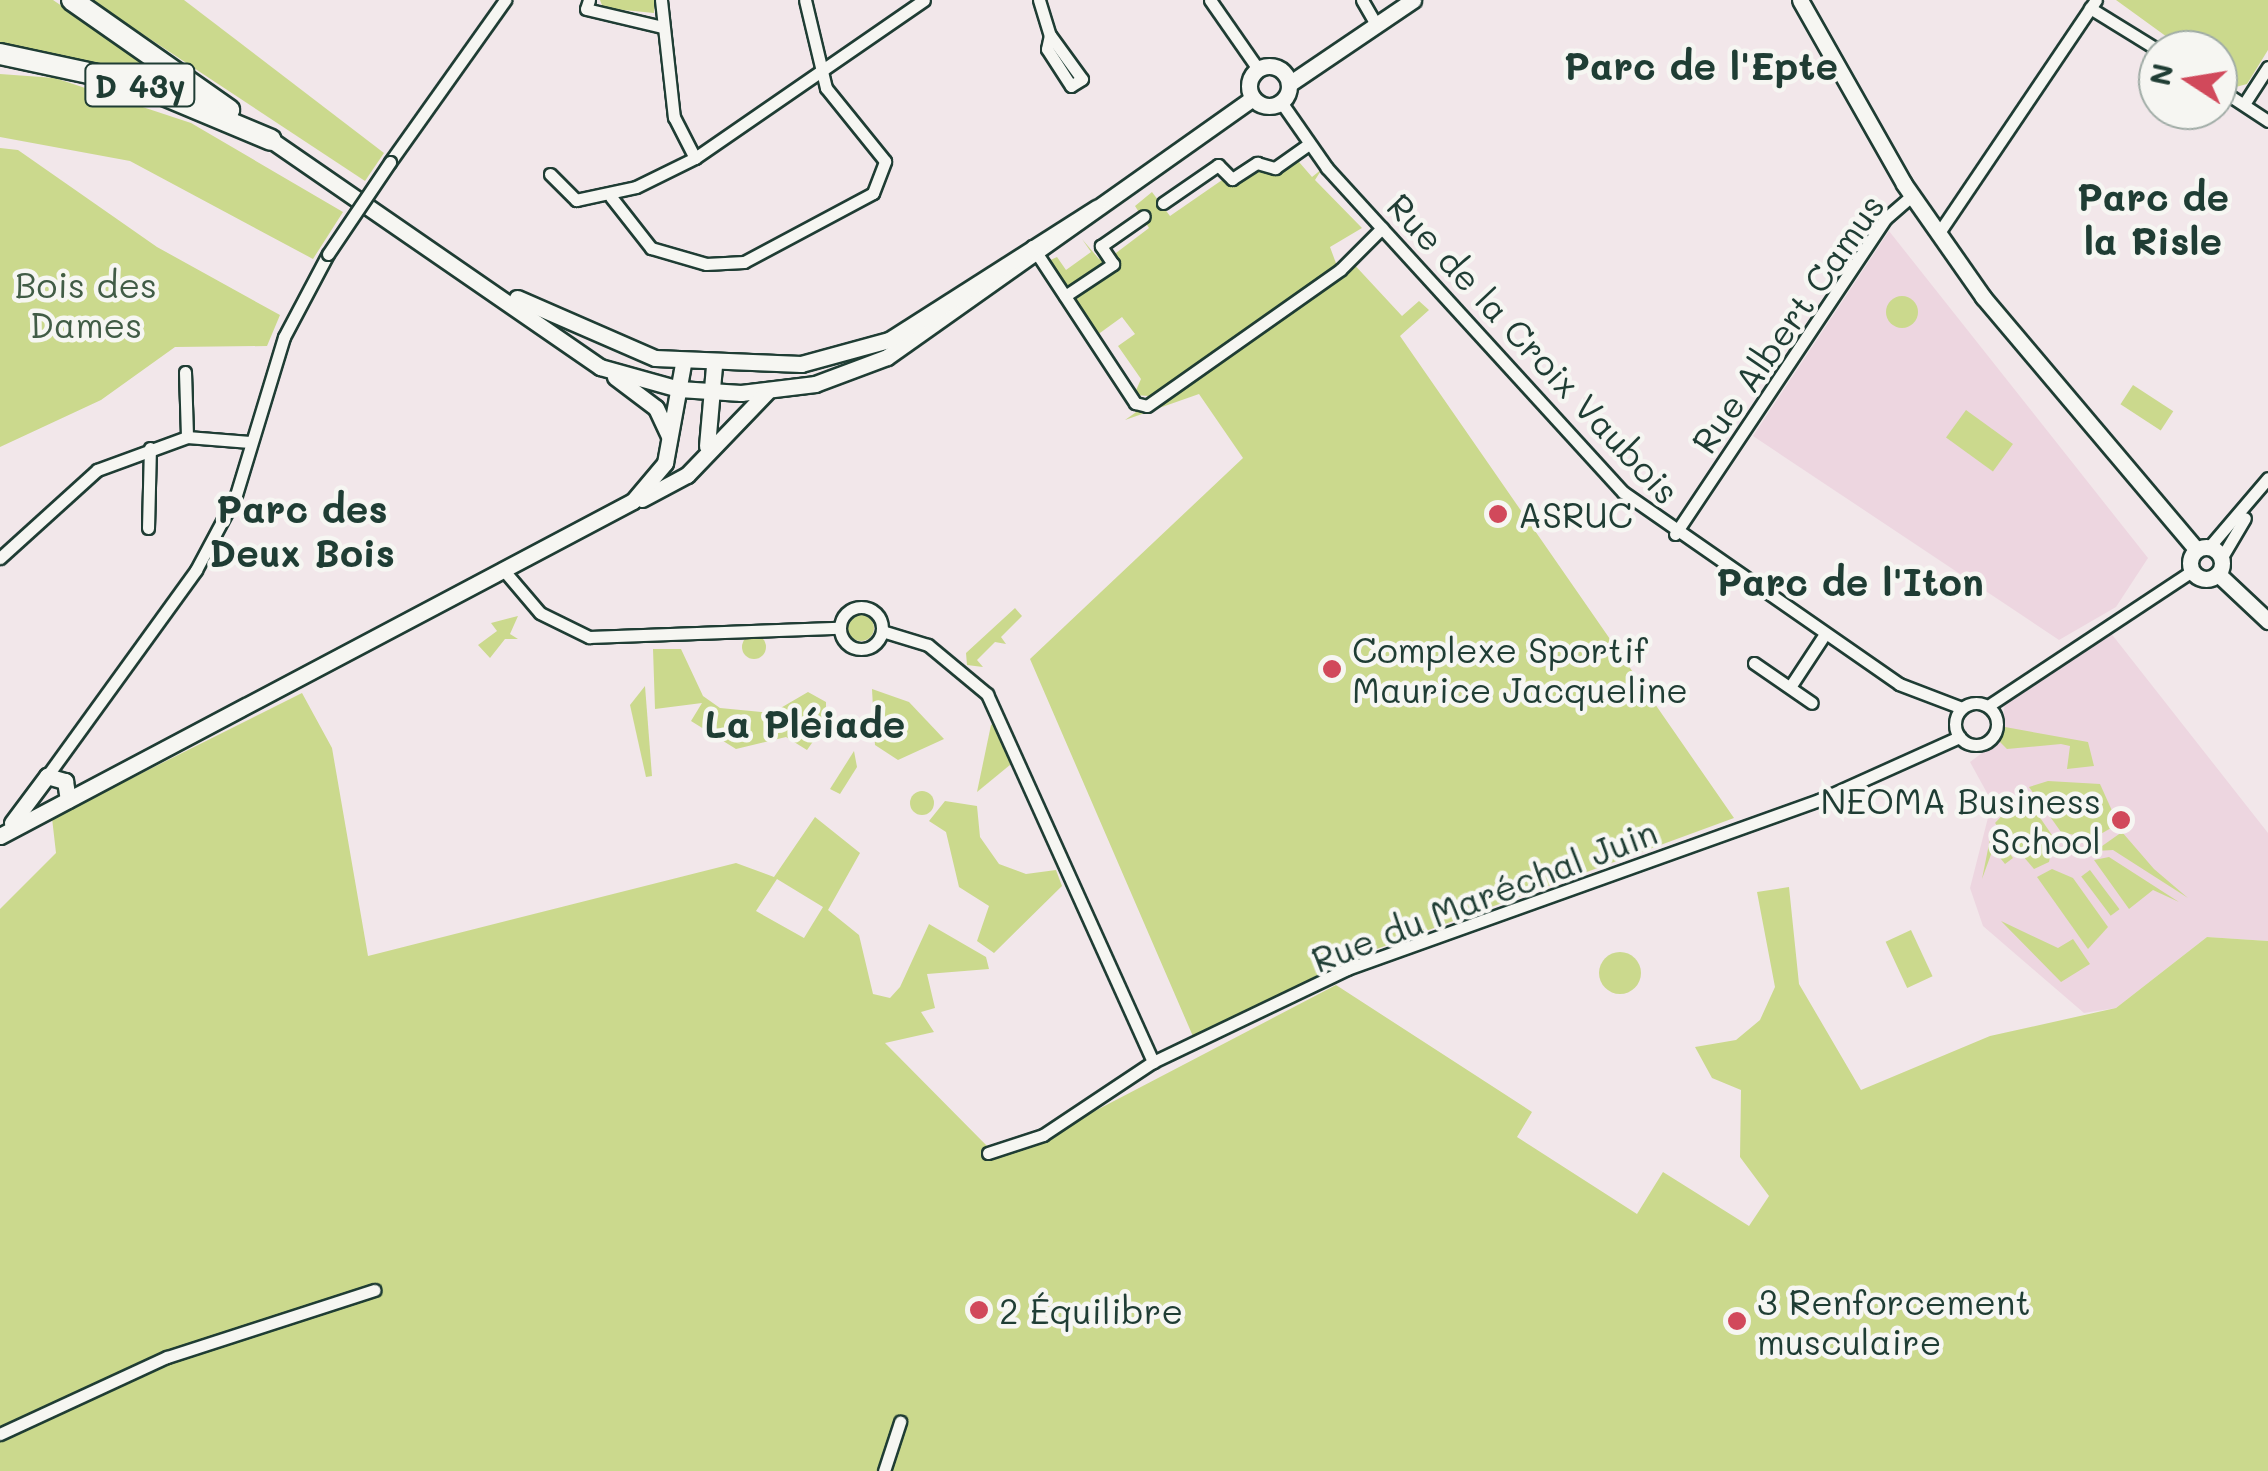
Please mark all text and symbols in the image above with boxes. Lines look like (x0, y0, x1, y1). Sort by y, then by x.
north arrow (2138, 30, 2238, 130)
district label: Parc de l'Epte (1564, 43, 1838, 89)
road number: D 43y (82, 58, 198, 112)
text: N (2141, 60, 2180, 88)
district label: Parc de la Risle (2077, 174, 2229, 264)
street label: Rue de la Croix Vaubois (1379, 184, 1689, 512)
street label: Rue Albert Camus (1682, 185, 1892, 461)
park label: Bois des Dames (15, 263, 157, 345)
district label: Parc des Deux Bois (209, 486, 395, 576)
place label: ASRUC (1518, 493, 1633, 535)
marker: ASRUC (1487, 503, 1509, 525)
district label: Parc de l'Iton (1716, 559, 1984, 605)
place label: Complexe Sportif Maurice Jacqueline (1352, 628, 1688, 710)
marker: Complexe Sportif Maurice Jacqueline (1321, 658, 1343, 680)
district label: La Pléiade (705, 701, 905, 747)
place label: NEOMA Business School (1820, 779, 2101, 861)
marker: NEOMA Business School (2110, 809, 2132, 831)
street label: Rue du Maréchal Juin (1305, 810, 1663, 980)
place label: 3 Renforcement musculaire (1757, 1280, 2031, 1362)
place label: 2 Équilibre (999, 1289, 1183, 1331)
marker: 2 Équilibre (968, 1299, 990, 1321)
marker: 3 Renforcement musculaire (1726, 1310, 1748, 1332)

